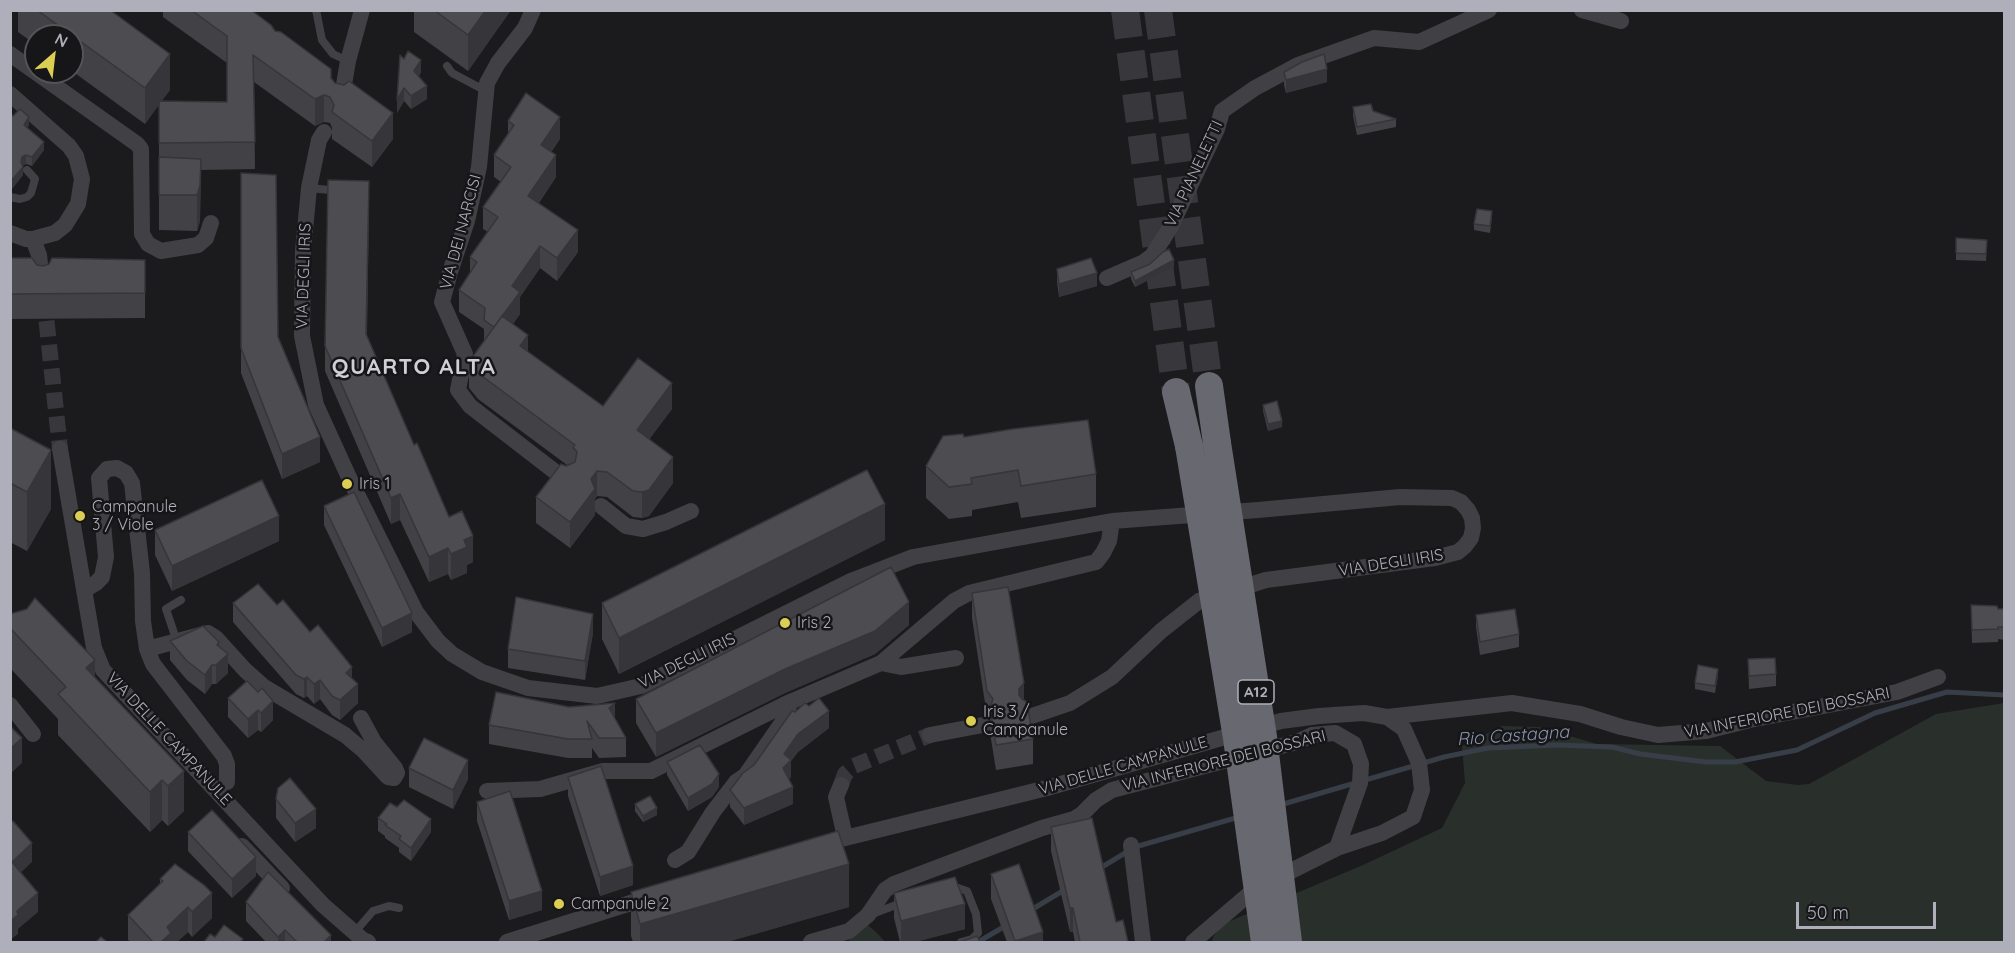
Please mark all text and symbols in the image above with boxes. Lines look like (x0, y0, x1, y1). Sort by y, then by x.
north arrow (24, 24, 84, 84)
text: N (52, 28, 71, 51)
street label: VIA PIANELETTI (1161, 118, 1227, 230)
street label: VIA DEI NARCISI (436, 172, 486, 292)
street label: VIA DEGLI IRIS (293, 223, 315, 329)
district label: QUARTO ALTA (332, 354, 496, 380)
place label: Iris 1 (359, 474, 390, 494)
marker: Iris 1 (340, 477, 354, 491)
place label: Campanule 3 / Viole (92, 497, 177, 535)
marker: Campanule 3 / Viole (73, 509, 87, 523)
street label: VIA DEGLI IRIS (1337, 545, 1445, 581)
place label: Iris 2 (797, 613, 831, 633)
marker: Iris 2 (778, 616, 792, 630)
street label: VIA DEGLI IRIS (635, 629, 739, 693)
street label: VIA DELLE CAMPANULE (103, 669, 235, 809)
road number: A12 (1238, 680, 1274, 704)
street label: VIA INFERIORE DEI BOSSARI (1683, 684, 1891, 742)
place label: Iris 3 / Campanule (983, 702, 1068, 740)
marker: Iris 3 / Campanule (964, 714, 978, 728)
water label: Rio Castagna (1456, 721, 1570, 751)
street label: VIA INFERIORE DEI BOSSARI (1120, 726, 1328, 796)
street label: VIA DELLE CAMPANULE (1037, 733, 1209, 799)
scale bar (1799, 890, 1938, 928)
place label: Campanule 2 (571, 894, 669, 914)
marker: Campanule 2 (552, 897, 566, 911)
text: 50 m (1807, 901, 1849, 924)

